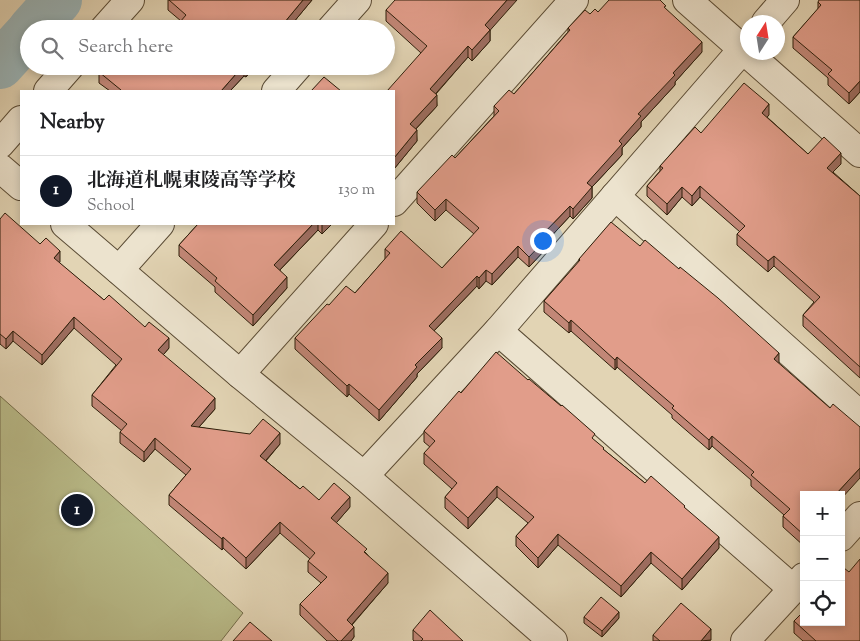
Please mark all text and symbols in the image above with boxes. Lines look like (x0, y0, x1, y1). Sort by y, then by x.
north arrow (740, 15, 785, 60)
search box (20, 20, 395, 75)
icon: search (38, 34, 66, 62)
text: Search here (78, 34, 173, 61)
text: Nearby (40, 108, 105, 138)
text: 北海道札幌東陵高等学校 (87, 168, 296, 195)
text: 1 (53, 179, 59, 202)
text: 130 m (338, 179, 375, 202)
text: School (87, 195, 135, 218)
your location (530, 228, 556, 254)
pin: 1 (61, 491, 93, 529)
map controls (800, 491, 845, 626)
button: + (800, 491, 845, 536)
button: − (800, 536, 845, 581)
button: locate (800, 581, 845, 626)

